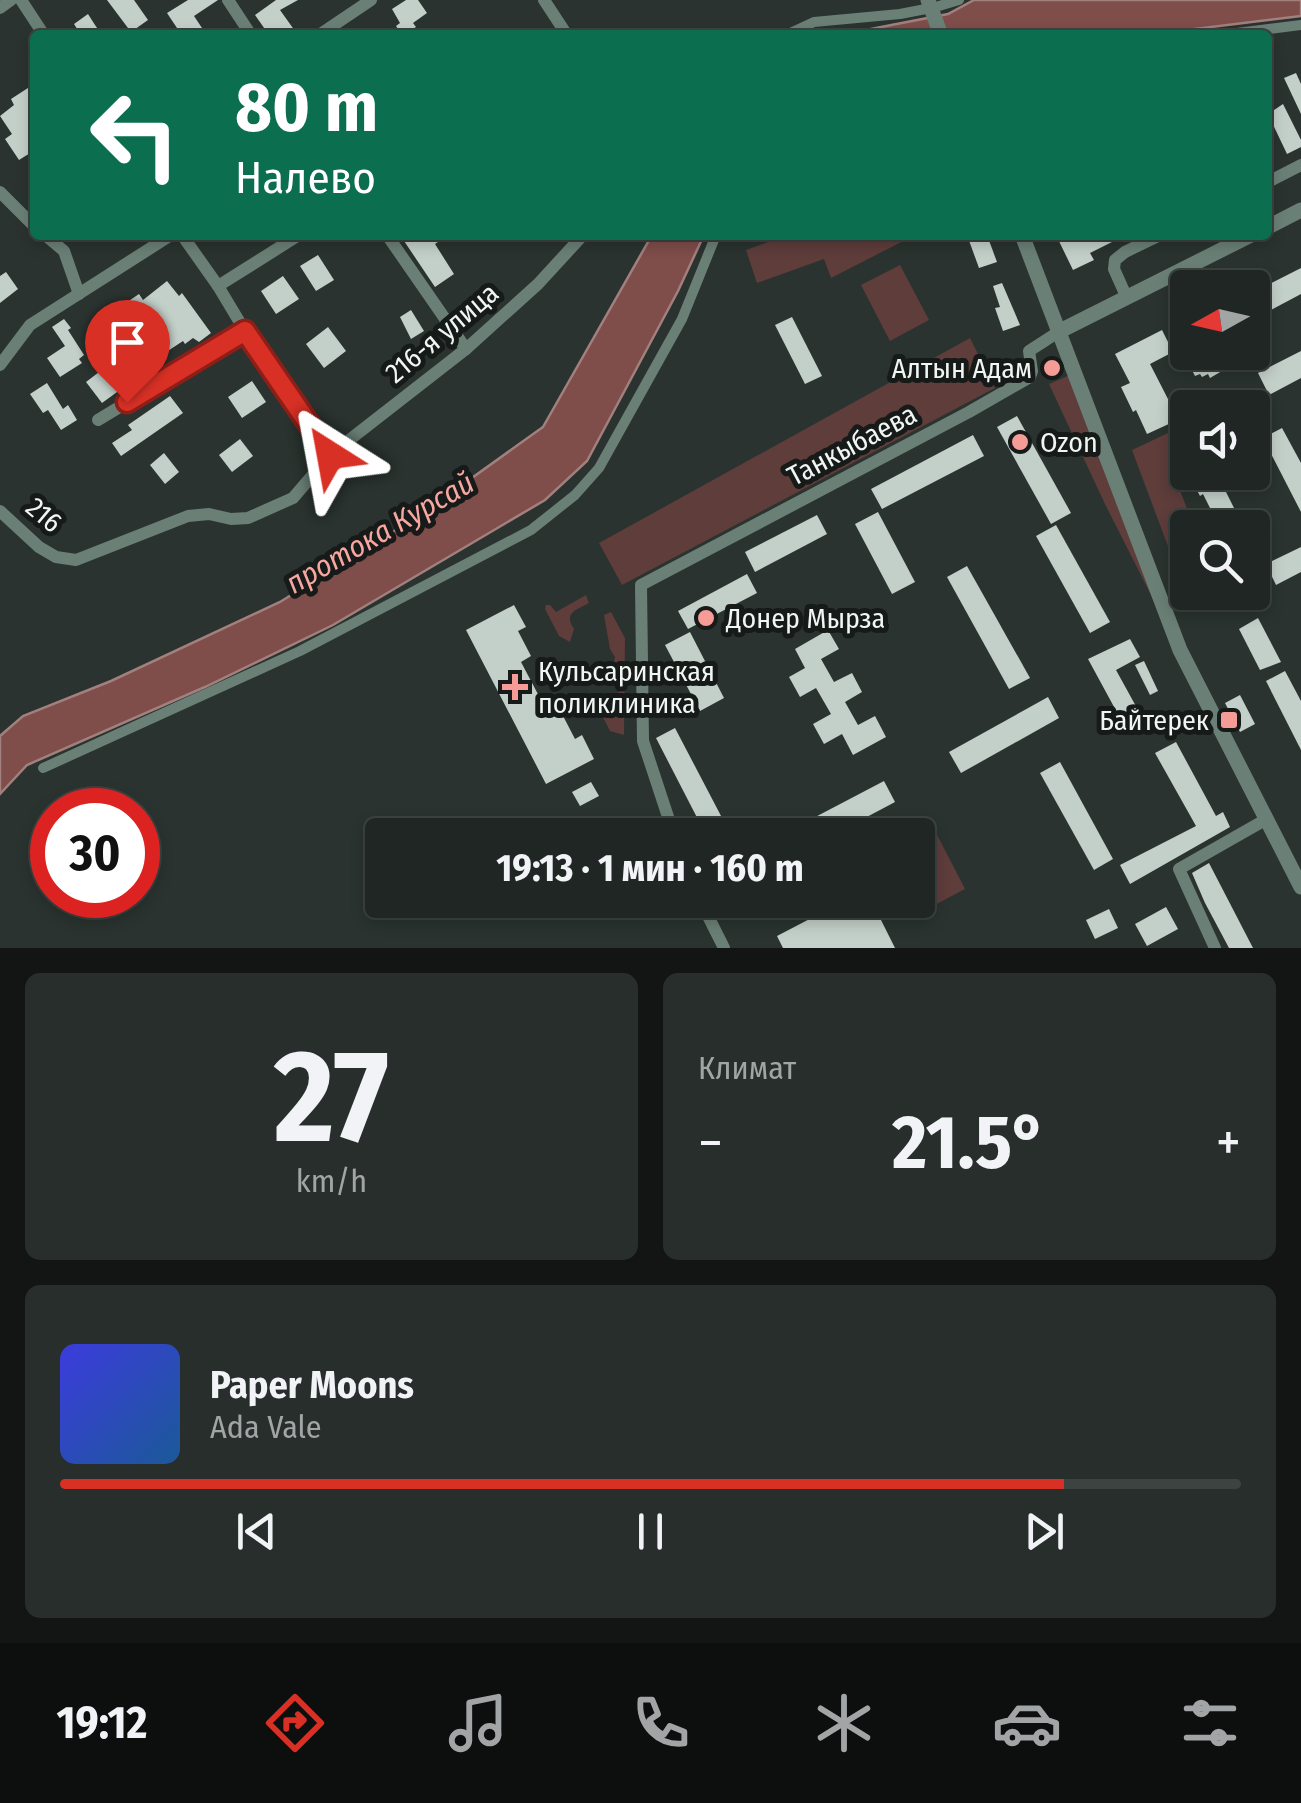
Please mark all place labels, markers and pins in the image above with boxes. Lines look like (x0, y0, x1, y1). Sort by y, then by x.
pin (85, 300, 170, 403)
place label: Алтын Адам (892, 352, 1032, 385)
marker: Алтын Адам (1041, 357, 1063, 379)
place label: Ozon (1040, 426, 1098, 459)
marker: Ozon (1009, 431, 1031, 453)
place label: Донер Мырза (725, 602, 885, 635)
marker: Донер Мырза (695, 607, 717, 629)
place label: Кульсаринская поликлиника (538, 655, 715, 720)
marker: Кульсаринская поликлиника (502, 674, 528, 700)
place label: Байтерек (1099, 704, 1209, 737)
marker: Байтерек (1218, 709, 1240, 731)

